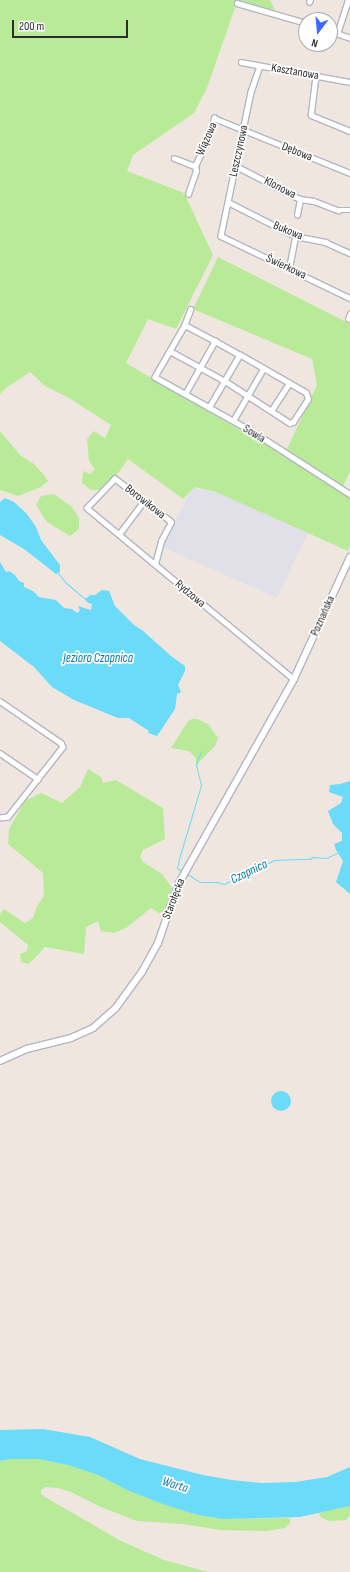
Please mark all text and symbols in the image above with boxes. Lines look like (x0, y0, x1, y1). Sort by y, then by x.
scale bar (14, 12, 130, 38)
north arrow (298, 12, 338, 52)
text: 200 m (19, 19, 44, 34)
text: N (310, 36, 319, 50)
street label: Kasztanowa (270, 61, 320, 83)
street label: Wiązowa (193, 120, 221, 158)
street label: Leszczynowa (227, 124, 251, 178)
street label: Dębowa (280, 139, 314, 165)
street label: Klonowa (262, 174, 298, 202)
street label: Bukowa (271, 219, 305, 243)
street label: Świerkowa (264, 251, 308, 283)
street label: Sowia (240, 422, 268, 446)
street label: Borowikowa (122, 482, 168, 522)
street label: Rydzowa (172, 577, 208, 611)
street label: Poznańska (308, 594, 338, 638)
water label: Jezioro Czapnica (63, 650, 133, 666)
water label: Czapnica (228, 856, 270, 888)
street label: Starołęcka (160, 877, 188, 921)
water label: Warta (160, 1474, 190, 1496)

